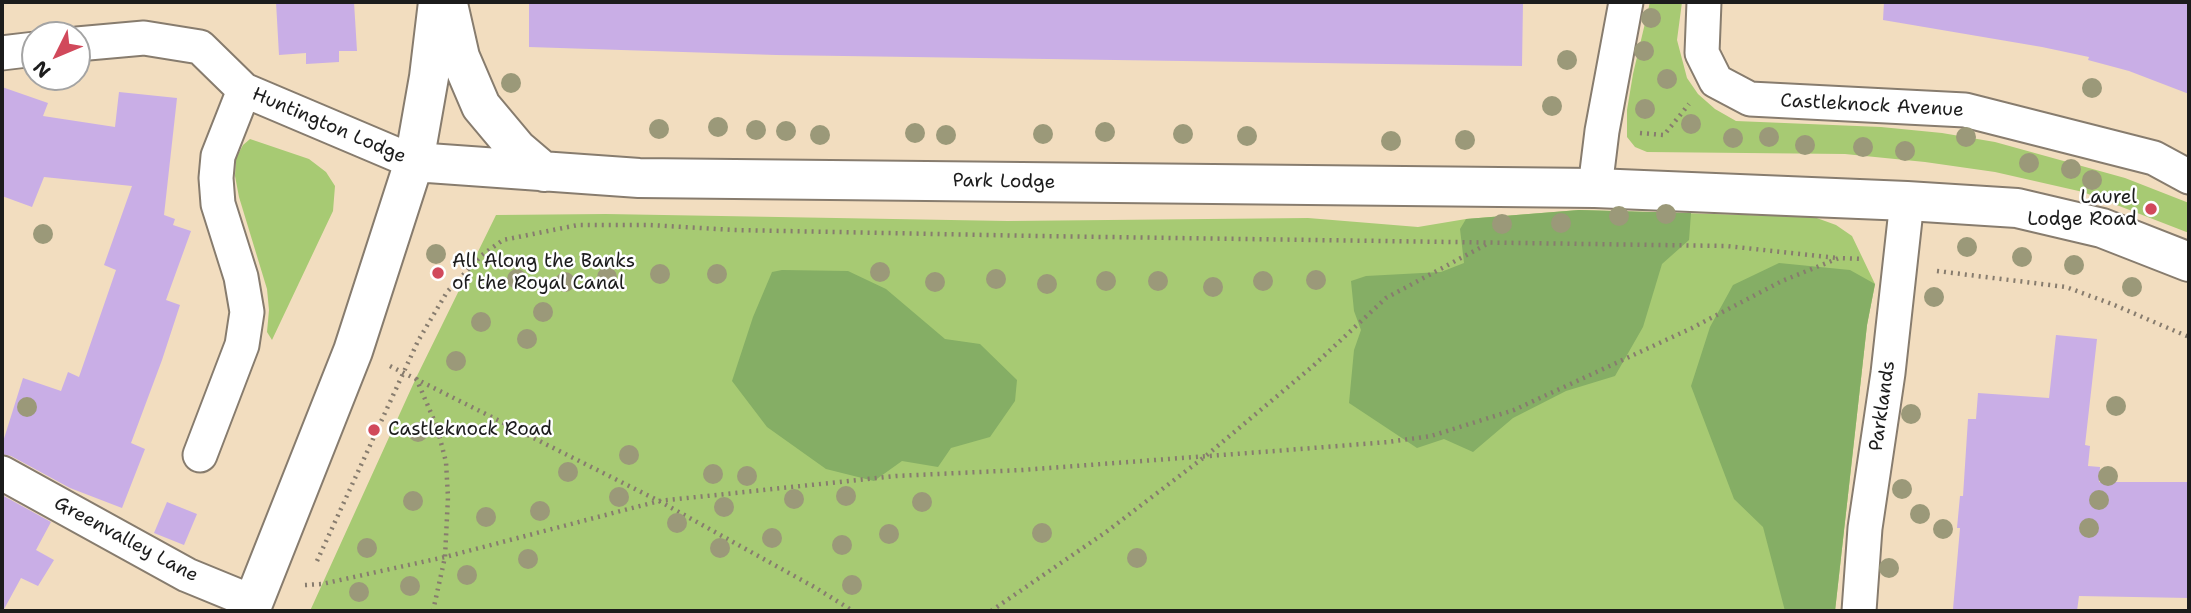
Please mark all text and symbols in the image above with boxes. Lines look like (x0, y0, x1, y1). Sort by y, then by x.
north arrow (21, 21, 91, 91)
text: N (27, 55, 56, 83)
street label: Huntington Lodge (249, 83, 409, 169)
street label: Castleknock Avenue (1780, 90, 1964, 122)
street label: Park Lodge (952, 170, 1056, 194)
place label: Laurel Lodge Road (2027, 187, 2137, 231)
marker: Laurel Lodge Road (2143, 201, 2159, 217)
place label: All Along the Banks of the Royal Canal (452, 251, 635, 295)
marker: All Along the Banks of the Royal Canal (430, 265, 446, 281)
street label: Parklands (1865, 359, 1901, 453)
place label: Castleknock Road (388, 419, 552, 441)
marker: Castleknock Road (366, 422, 382, 438)
street label: Greenvalley Lane (50, 492, 202, 588)

